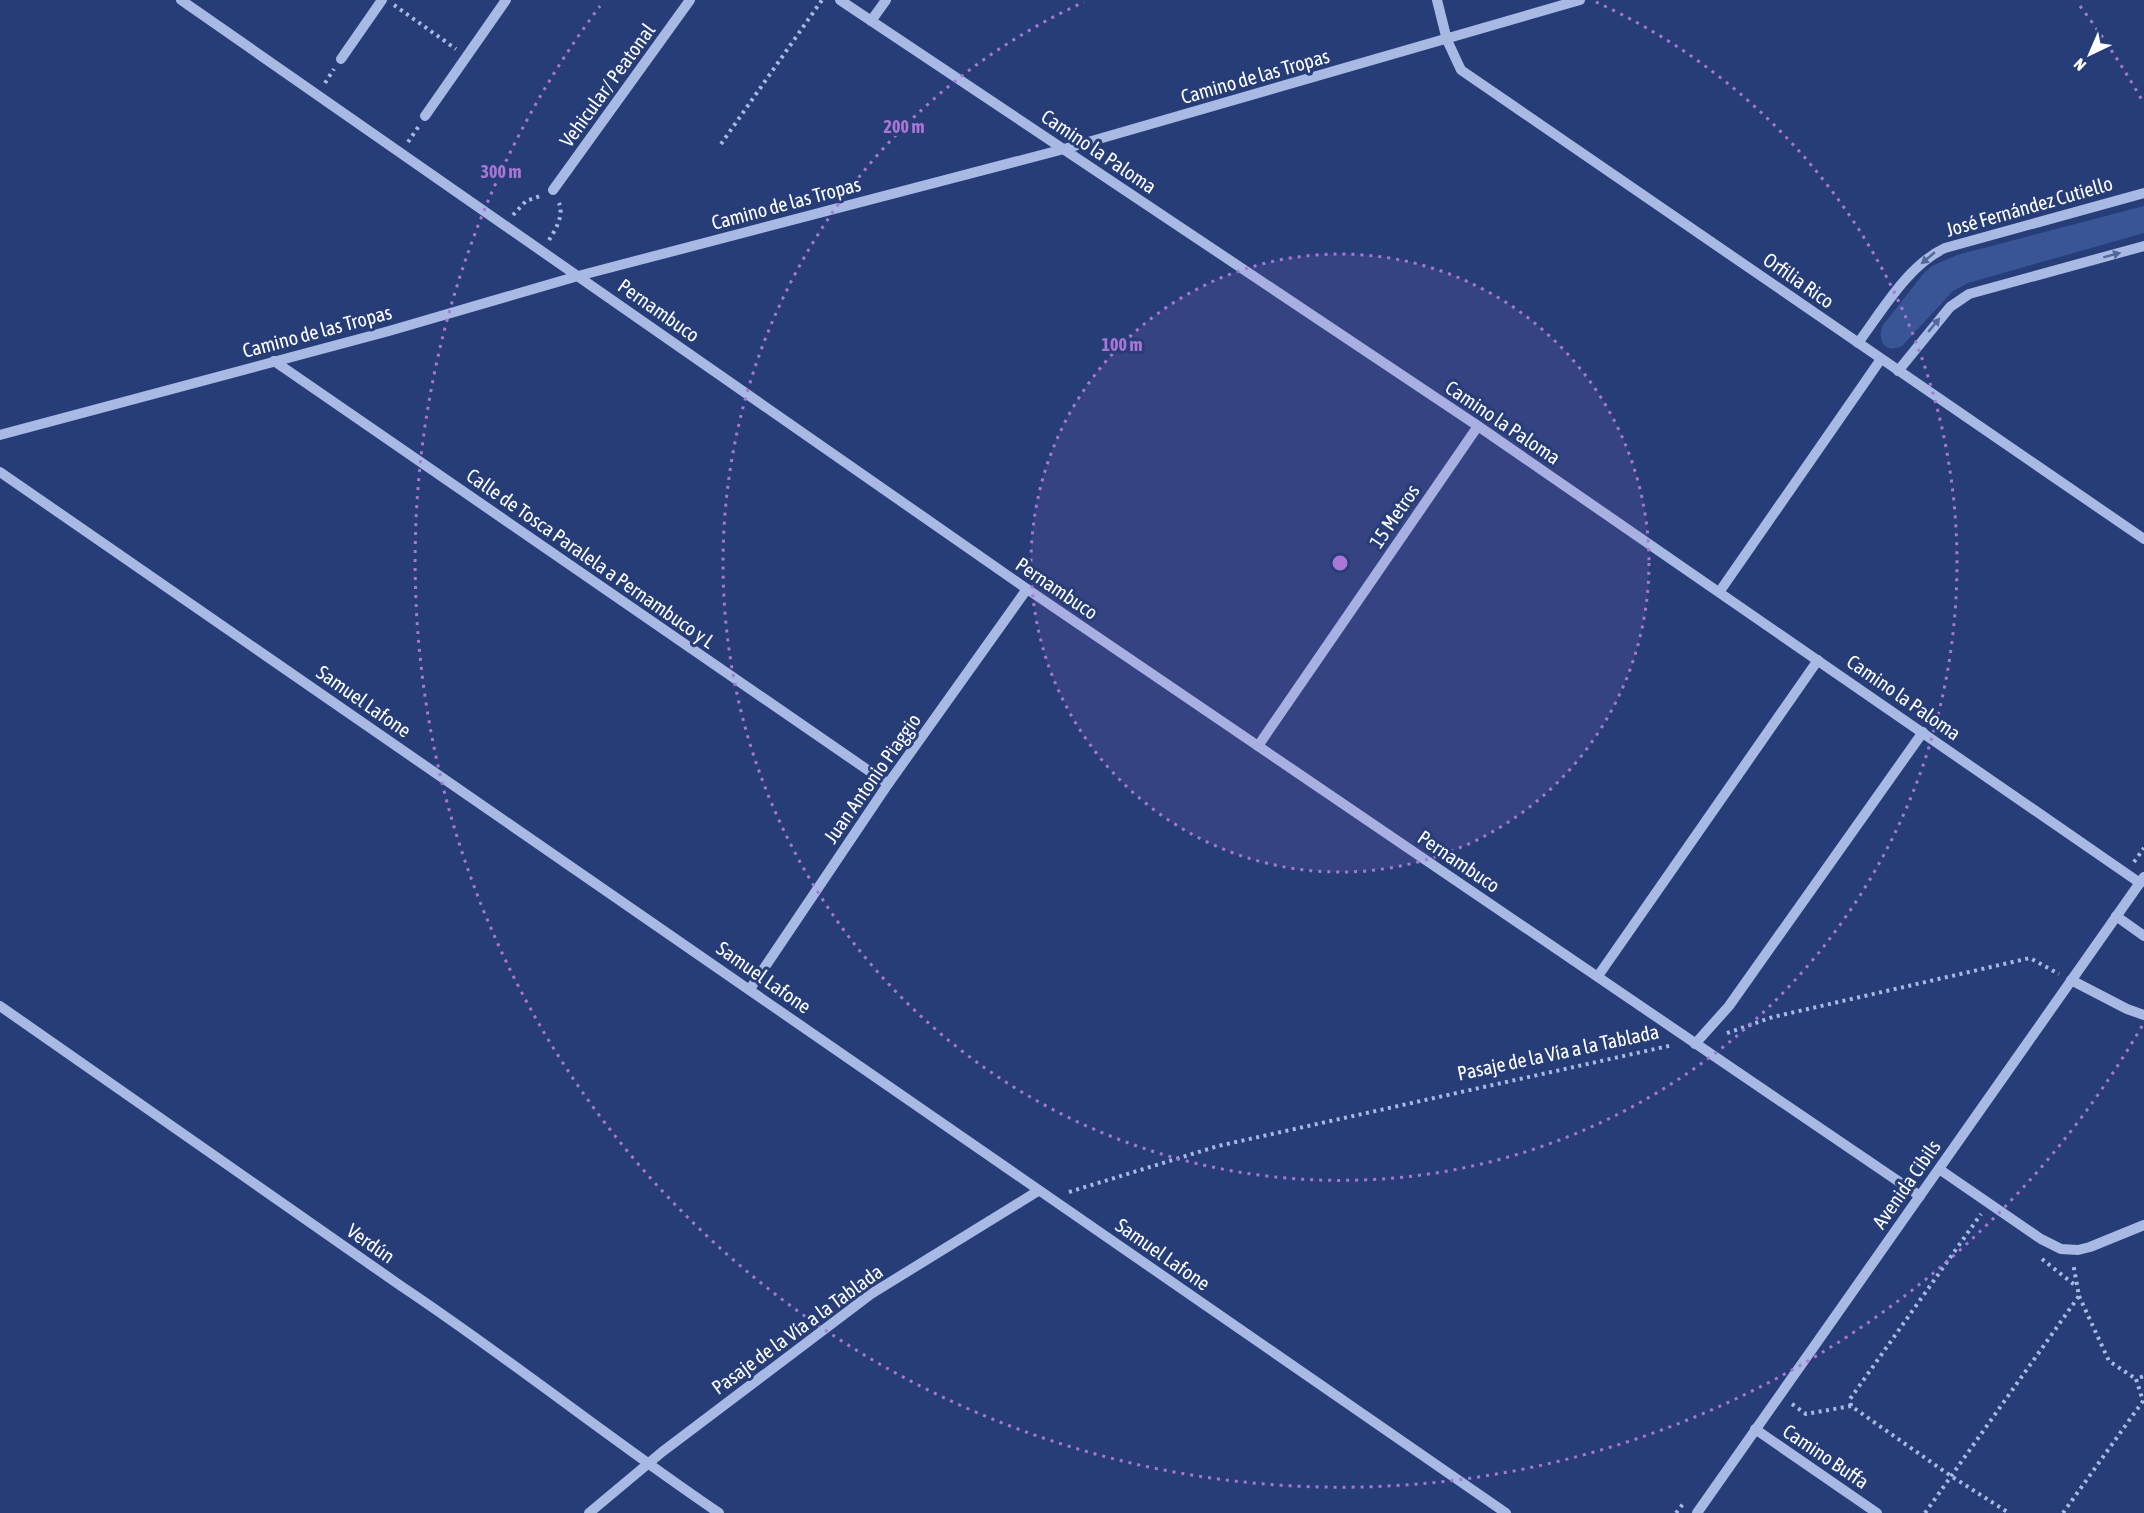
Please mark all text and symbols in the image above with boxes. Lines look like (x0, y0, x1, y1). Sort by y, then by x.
street label: Vehicular/ Peatonal (555, 18, 660, 151)
north arrow (2060, 24, 2120, 84)
street label: Camino de las Tropas (1178, 44, 1332, 108)
text: N (2070, 55, 2089, 75)
street label: Camino la Paloma (1037, 104, 1161, 198)
text: 200 m (884, 116, 924, 137)
text: 300 m (481, 161, 521, 182)
street label: José Fernández Cutiello (1943, 171, 2115, 241)
street label: Camino de las Tropas (709, 172, 863, 234)
street label: Orfilia Rico (1759, 247, 1839, 313)
one-way arrow (2102, 250, 2121, 260)
one-way arrow (1920, 252, 1936, 265)
street label: Pernambuco (614, 274, 704, 346)
street label: Camino de las Tropas (240, 300, 394, 362)
one-way arrow (1928, 317, 1941, 333)
text: 100 m (1102, 334, 1142, 355)
street label: Camino la Paloma (1441, 375, 1565, 469)
street label: Calle de Tosca Paralela a Pernambuco y L (462, 463, 720, 653)
street label: 15 Metros (1364, 480, 1424, 552)
street label: Pernambuco (1012, 552, 1102, 624)
centre of rings (1330, 553, 1350, 573)
street label: Camino la Paloma (1843, 649, 1965, 745)
street label: Samuel Lafone (313, 660, 415, 742)
street label: Juan Antonio Piaggio (819, 709, 925, 847)
street label: Pernambuco (1414, 825, 1504, 897)
street label: Samuel Lafone (713, 936, 815, 1018)
street label: Pasaje de la Vía a la Tablada (1455, 1019, 1661, 1085)
street label: Avenida Cibils (1867, 1135, 1945, 1233)
street label: Samuel Lafone (1112, 1213, 1214, 1295)
street label: Verdún (343, 1218, 399, 1268)
street label: Pasaje de la Vía a la Tablada (707, 1259, 887, 1399)
street label: Camino Buffa (1779, 1419, 1873, 1493)

